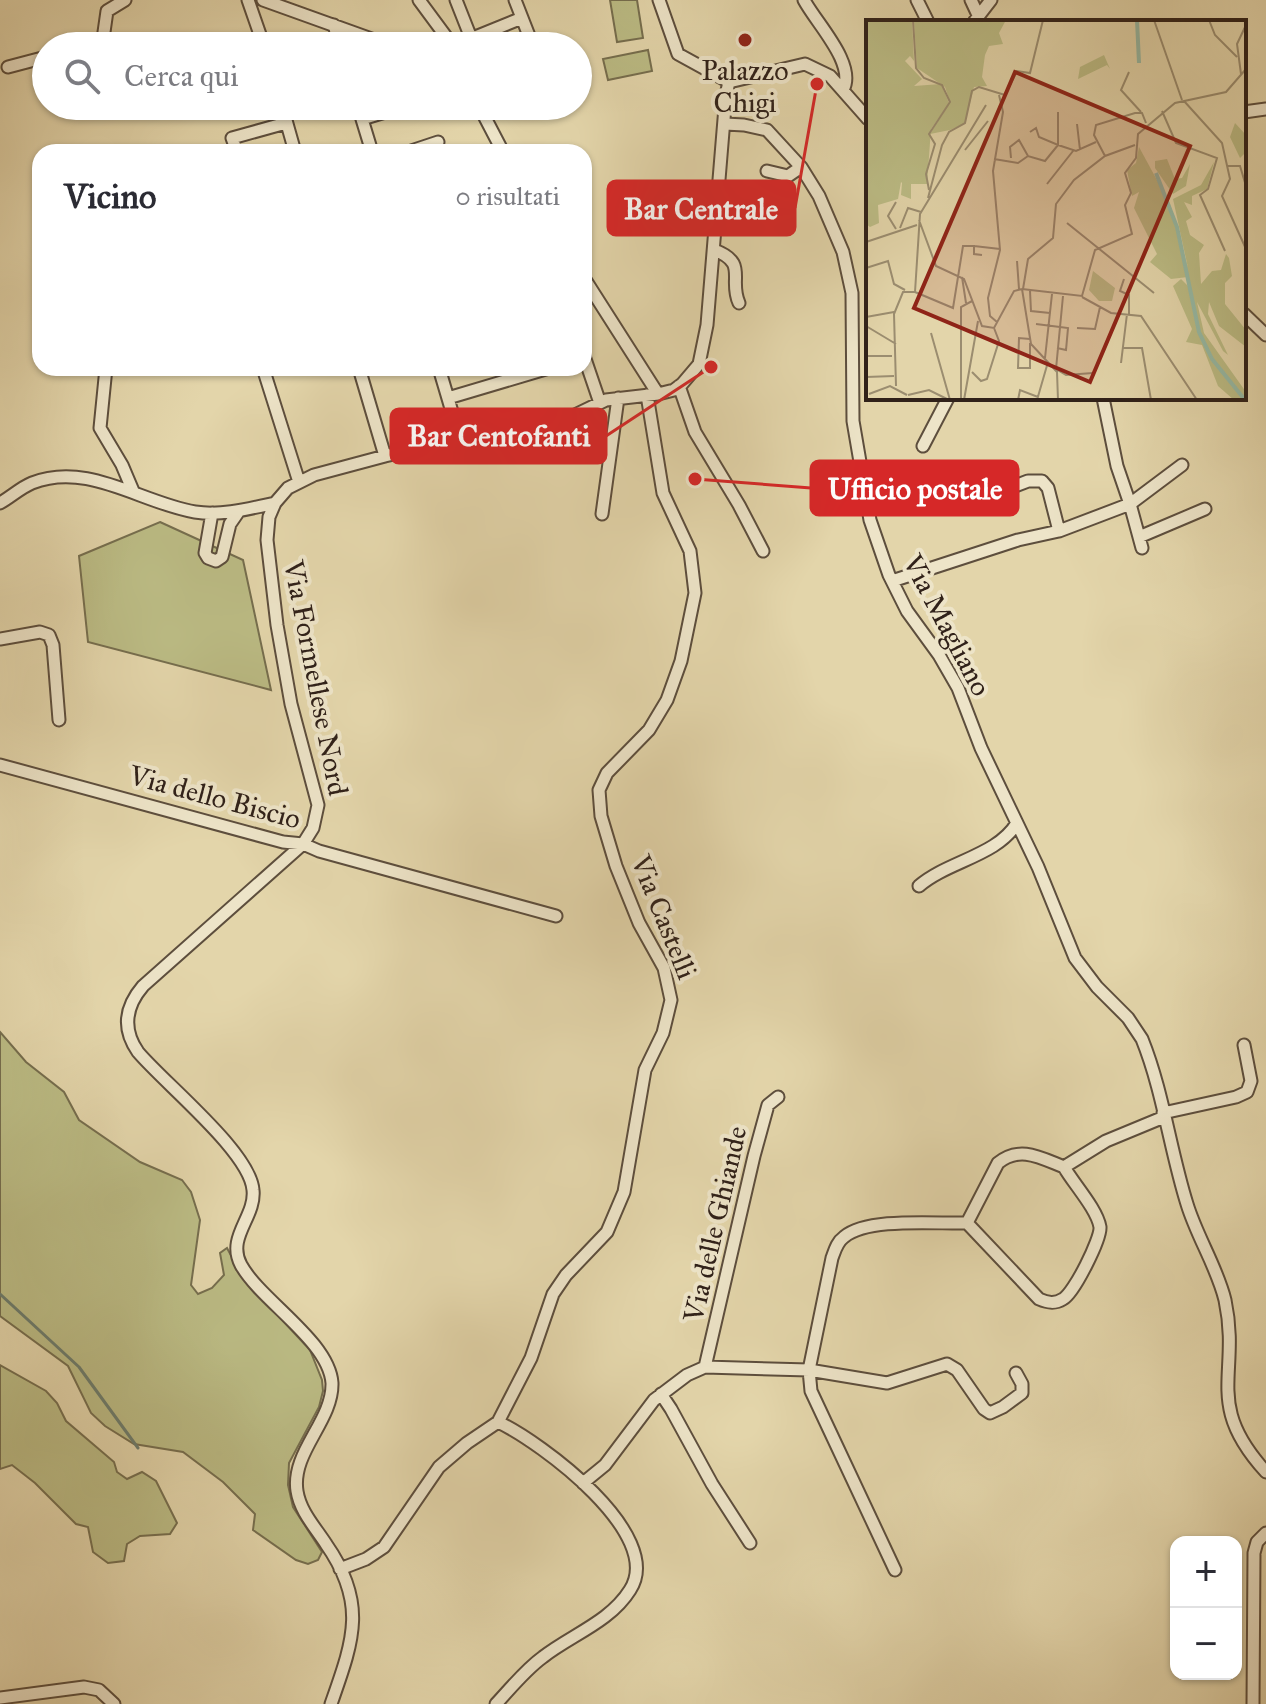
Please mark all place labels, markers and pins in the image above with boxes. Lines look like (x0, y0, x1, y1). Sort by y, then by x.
marker: Palazzo Chigi (736, 31, 754, 49)
place label: Palazzo Chigi (702, 53, 788, 120)
callout: Bar Centrale (608, 181, 795, 235)
callout: Bar Centofanti (391, 409, 606, 463)
callout: Ufficio postale (811, 461, 1018, 515)

